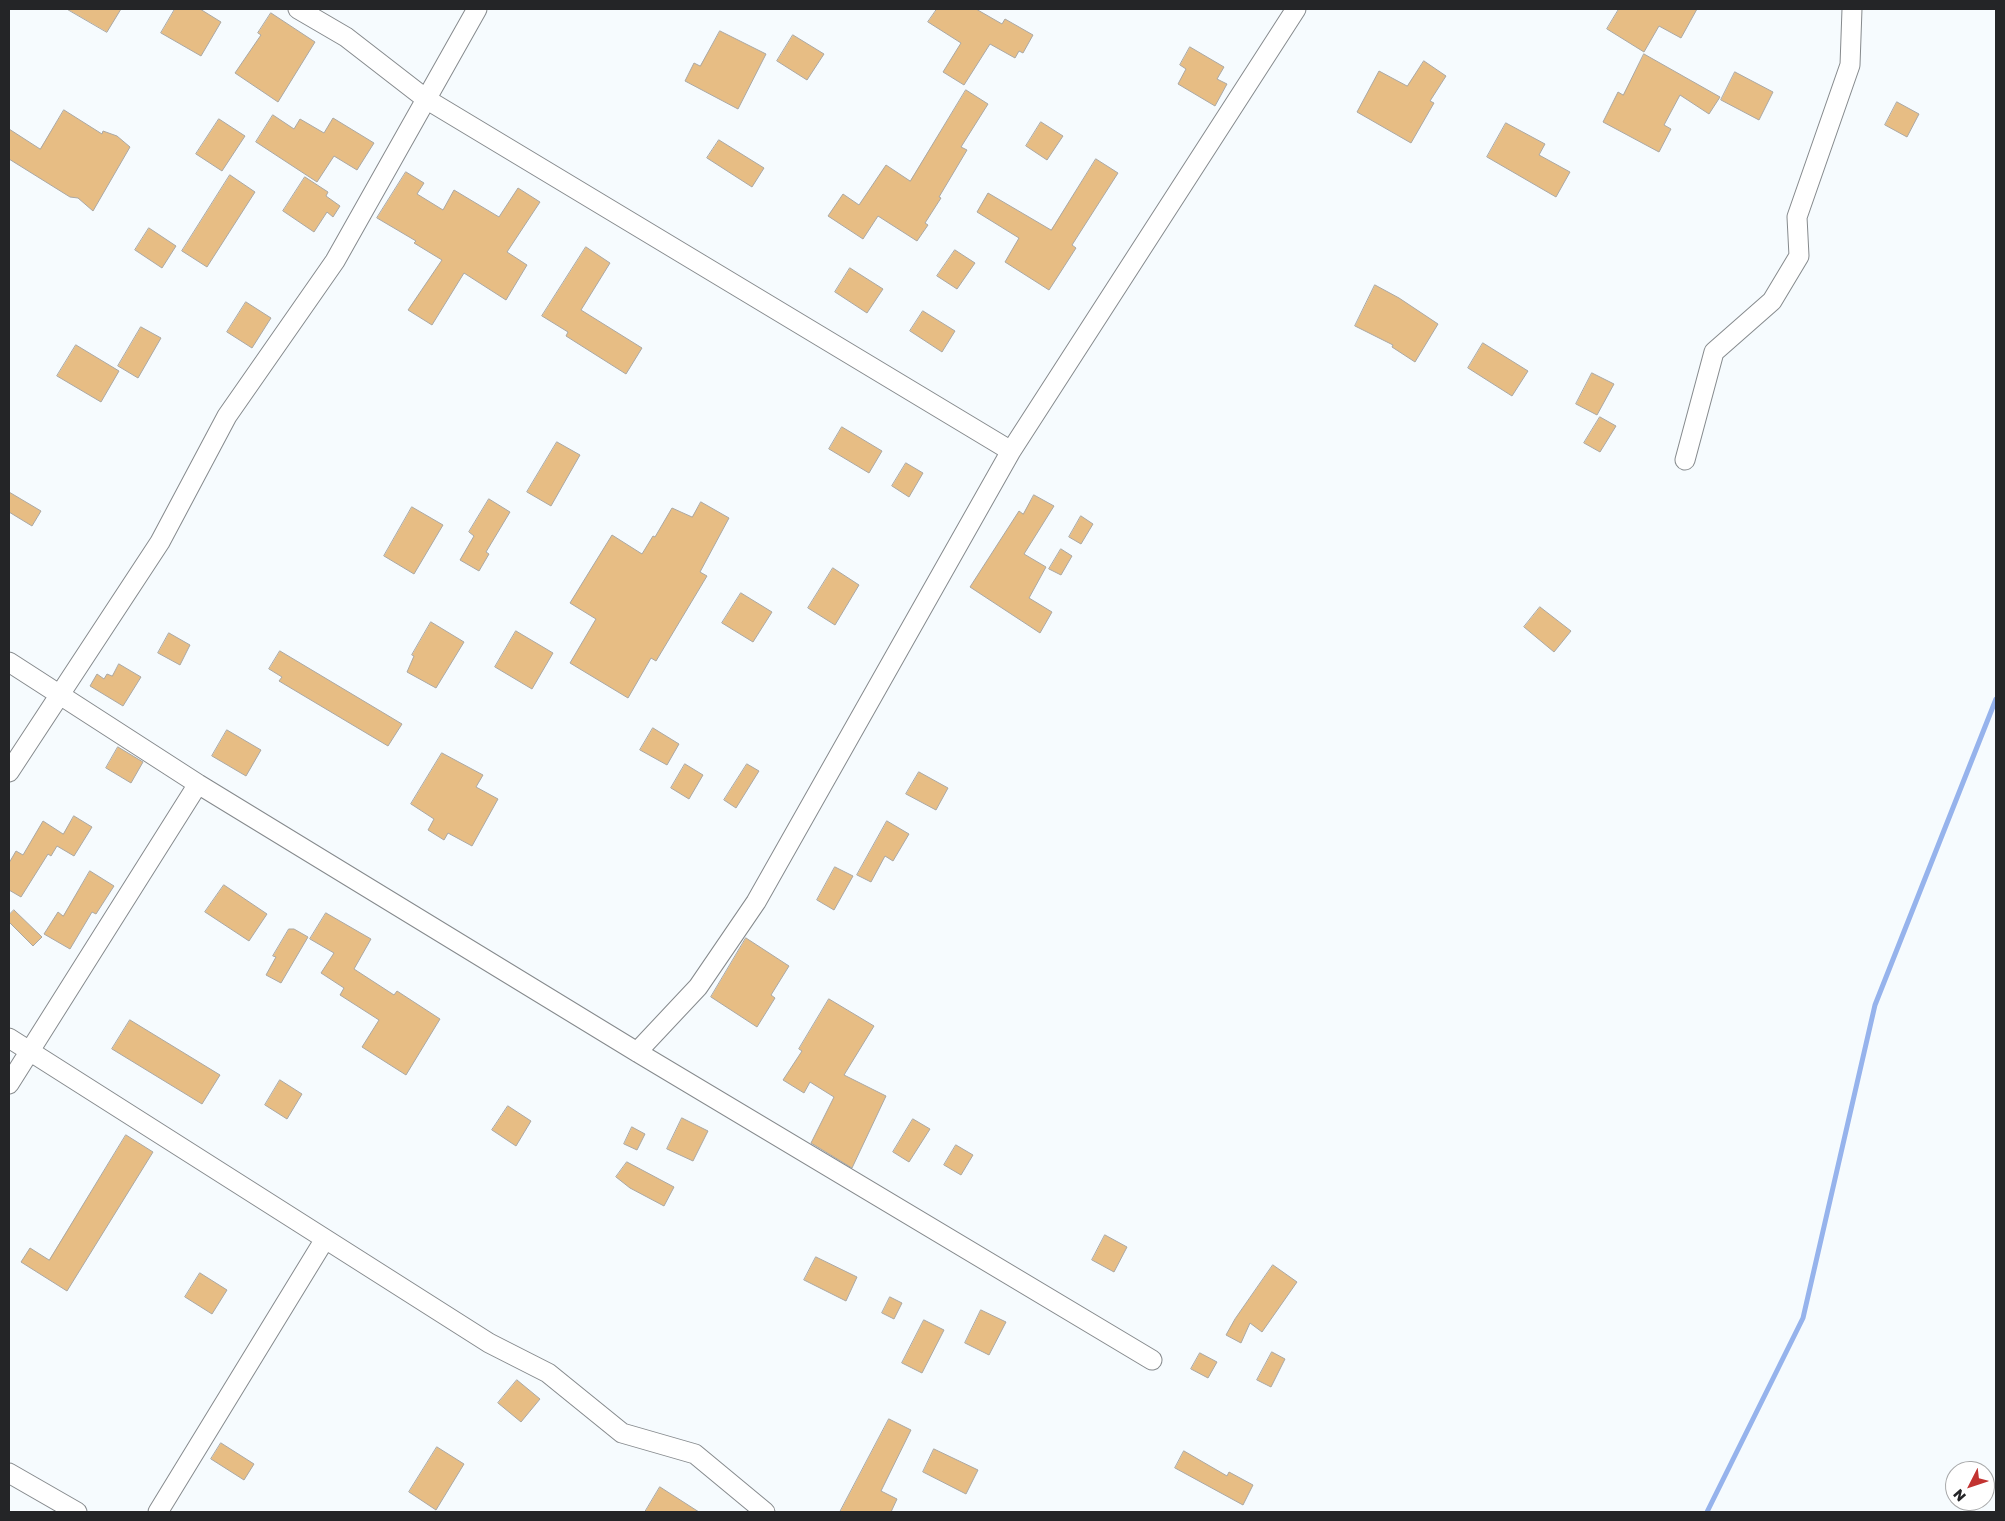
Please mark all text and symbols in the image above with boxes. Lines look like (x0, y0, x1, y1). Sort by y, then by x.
north arrow (1945, 1461, 1995, 1511)
text: N (1949, 1486, 1969, 1505)

